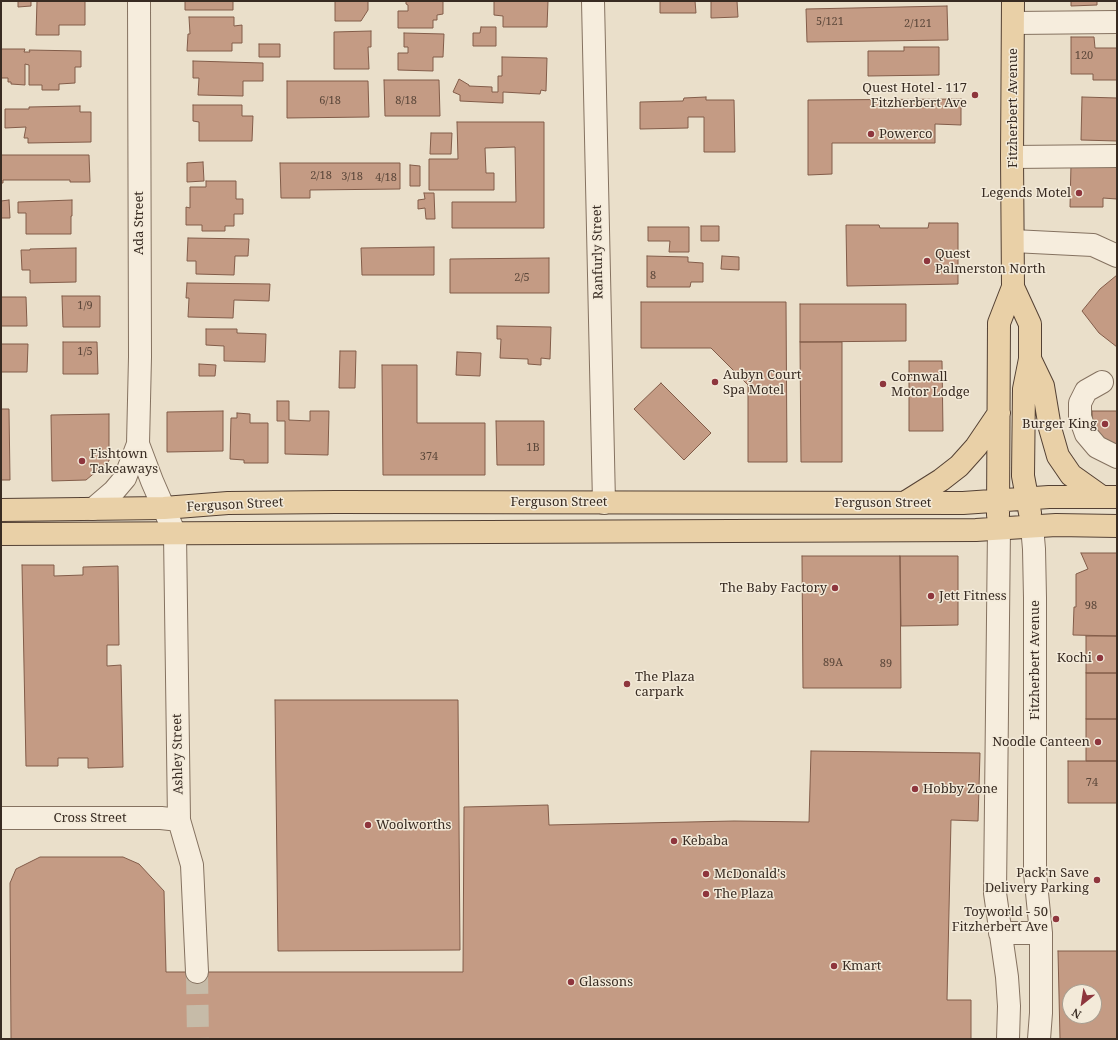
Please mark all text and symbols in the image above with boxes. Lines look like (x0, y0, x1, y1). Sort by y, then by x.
house number: 5/121 (816, 15, 844, 29)
house number: 2/121 (904, 17, 932, 31)
street label: Fitzherbert Avenue (1005, 48, 1021, 168)
house number: 120 (1075, 49, 1093, 63)
place label: Quest Hotel - 117 Fitzherbert Ave (862, 80, 967, 111)
marker: Quest Hotel - 117 Fitzherbert Ave (970, 90, 980, 100)
house number: 6/18 (319, 94, 341, 108)
house number: 8/18 (395, 94, 417, 108)
place label: Powerco (879, 126, 933, 142)
marker: Powerco (866, 129, 876, 139)
house number: 2/18 (310, 169, 332, 183)
house number: 3/18 (341, 170, 363, 184)
house number: 4/18 (375, 171, 397, 185)
place label: Legends Motel (981, 185, 1071, 201)
marker: Legends Motel (1074, 188, 1084, 198)
street label: Ada Street (131, 191, 147, 255)
street label: Ranfurly Street (589, 205, 607, 299)
place label: Quest Palmerston North (935, 246, 1046, 277)
marker: Quest Palmerston North (922, 256, 932, 266)
house number: 8 (650, 269, 656, 283)
house number: 2/5 (514, 271, 530, 285)
house number: 1/9 (77, 299, 93, 313)
house number: 1/5 (77, 345, 93, 359)
place label: Aubyn Court Spa Motel (723, 367, 801, 398)
place label: Cornwall Motor Lodge (891, 369, 970, 400)
marker: Aubyn Court Spa Motel (710, 377, 720, 387)
marker: Cornwall Motor Lodge (878, 379, 888, 389)
place label: Burger King (1022, 416, 1097, 432)
marker: Burger King (1100, 419, 1110, 429)
house number: 1B (526, 441, 540, 455)
place label: Fishtown Takeaways (90, 446, 158, 477)
house number: 374 (420, 450, 438, 464)
marker: Fishtown Takeaways (77, 456, 87, 466)
street label: Ferguson Street (511, 494, 607, 510)
street label: Ferguson Street (186, 495, 284, 515)
street label: Ferguson Street (835, 495, 931, 511)
place label: The Baby Factory (720, 580, 827, 596)
marker: The Baby Factory (830, 583, 840, 593)
place label: Jett Fitness (939, 588, 1007, 604)
marker: Jett Fitness (926, 591, 936, 601)
house number: 98 (1085, 599, 1097, 613)
street label: Fitzherbert Avenue (1027, 600, 1043, 720)
place label: Kochi (1057, 650, 1092, 666)
marker: Kochi (1095, 653, 1105, 663)
house number: 89A (823, 656, 843, 670)
house number: 89 (880, 657, 892, 671)
place label: The Plaza carpark (635, 669, 695, 700)
marker: The Plaza carpark (622, 679, 632, 689)
street label: Ashley Street (169, 713, 187, 795)
place label: Noodle Canteen (992, 734, 1090, 750)
marker: Noodle Canteen (1093, 737, 1103, 747)
house number: 74 (1086, 776, 1098, 790)
place label: Hobby Zone (923, 781, 998, 797)
marker: Hobby Zone (910, 784, 920, 794)
street label: Cross Street (54, 810, 126, 826)
place label: Woolworths (376, 817, 451, 833)
marker: Woolworths (363, 820, 373, 830)
place label: Kebaba (682, 833, 728, 849)
marker: Kebaba (669, 836, 679, 846)
place label: Pack'n Save Delivery Parking (985, 865, 1089, 896)
place label: McDonald's (714, 866, 786, 882)
marker: McDonald's (701, 869, 711, 879)
marker: Pack'n Save Delivery Parking (1092, 875, 1102, 885)
place label: The Plaza (714, 886, 774, 902)
marker: The Plaza (701, 889, 711, 899)
place label: Toyworld - 50 Fitzherbert Ave (952, 904, 1048, 935)
marker: Toyworld - 50 Fitzherbert Ave (1051, 914, 1061, 924)
place label: Kmart (842, 958, 881, 974)
marker: Kmart (829, 961, 839, 971)
place label: Glassons (579, 974, 633, 990)
marker: Glassons (566, 977, 576, 987)
north arrow (1062, 984, 1102, 1024)
text: N (1069, 1005, 1084, 1023)

